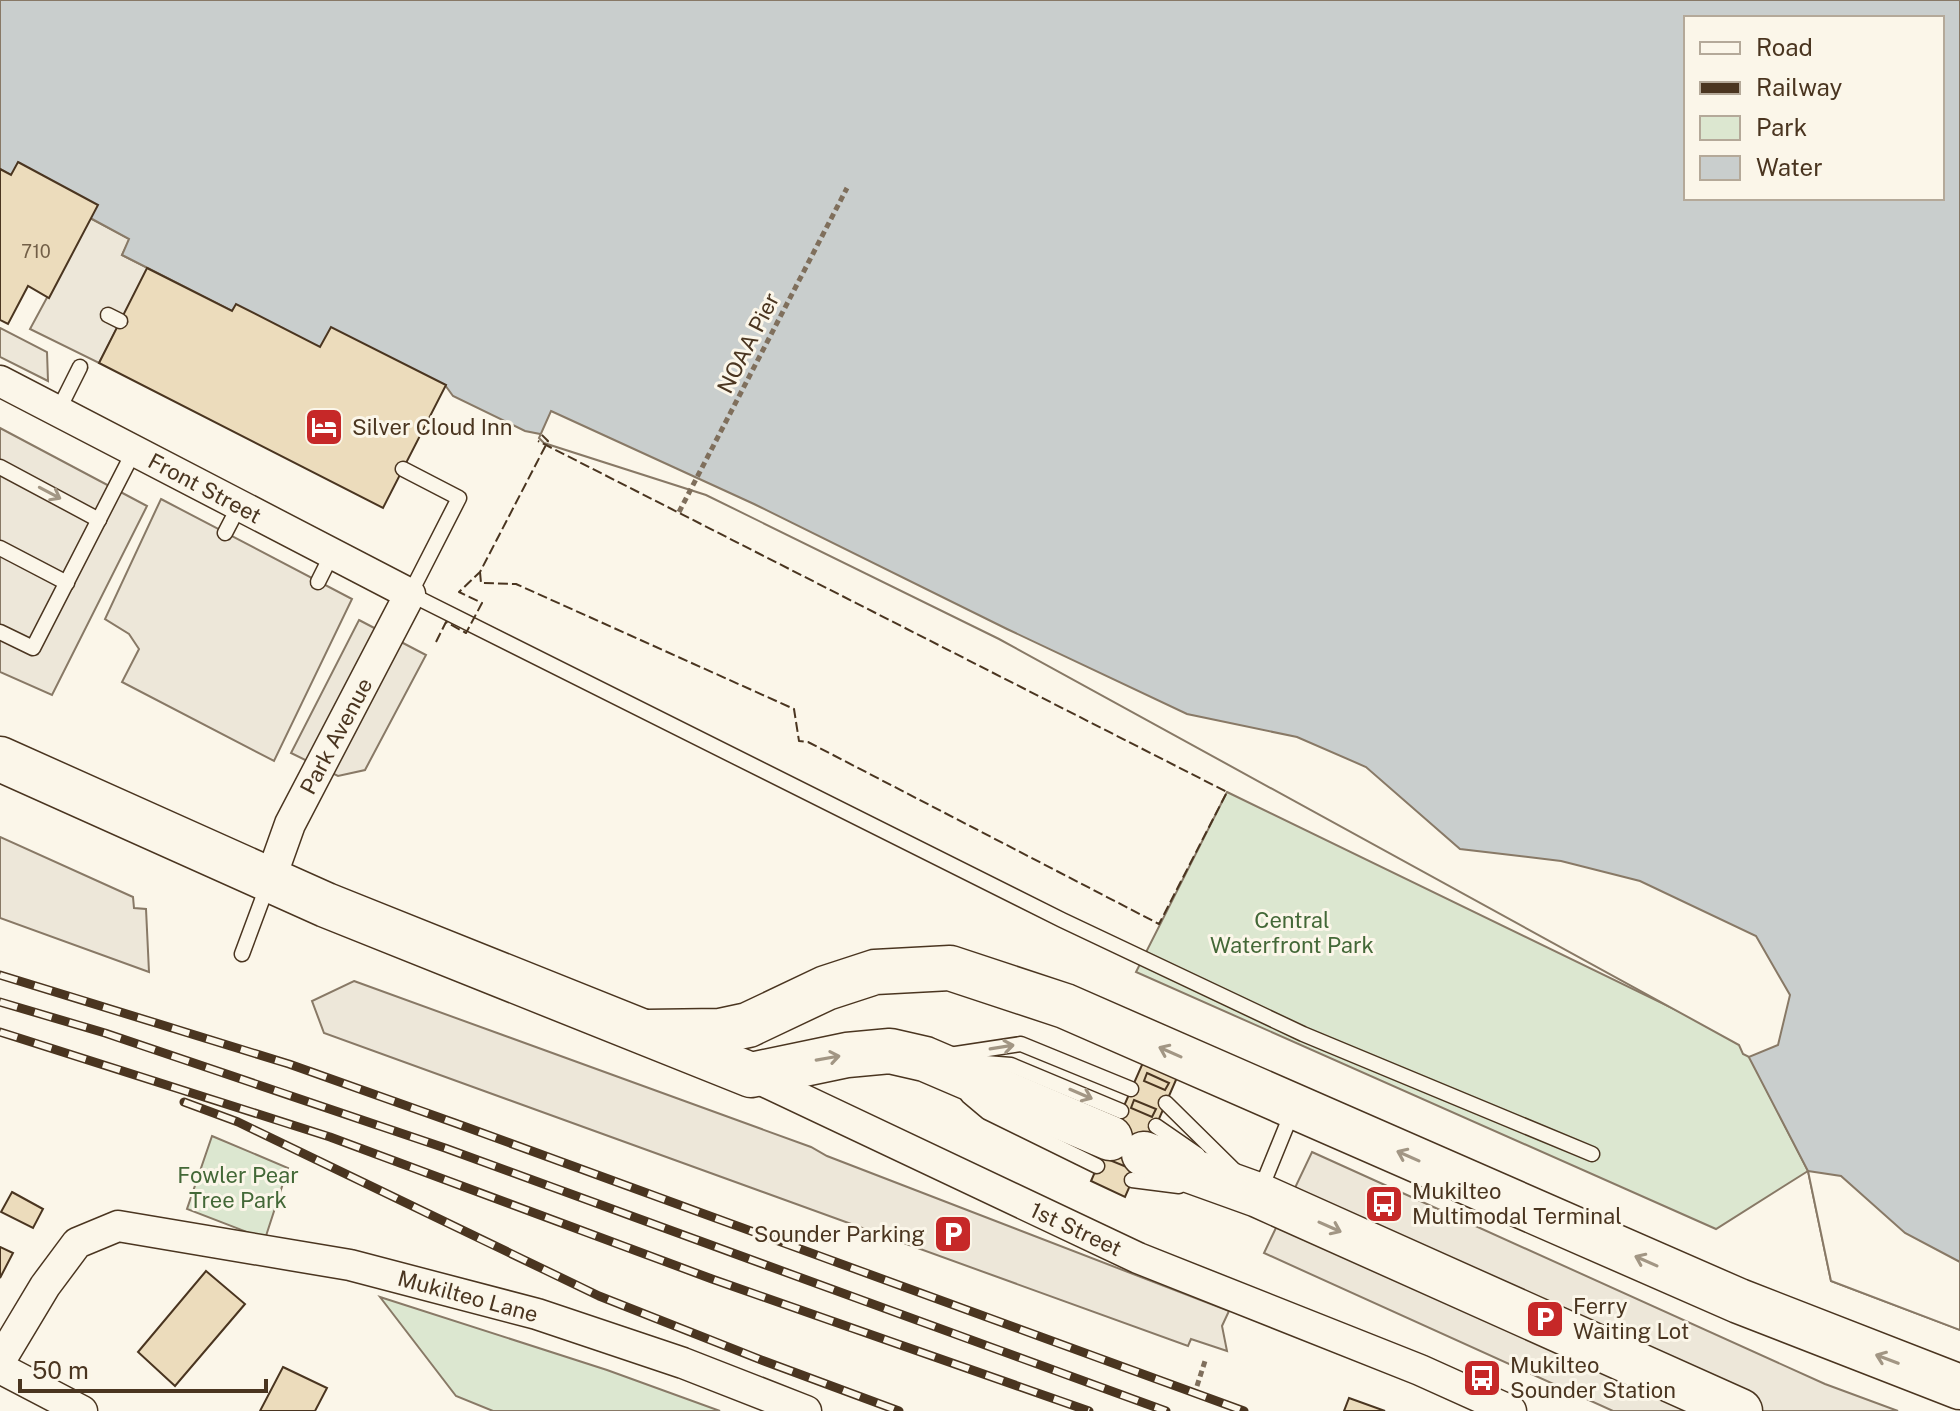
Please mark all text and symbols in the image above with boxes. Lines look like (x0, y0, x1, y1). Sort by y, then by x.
legend (1684, 16, 1944, 200)
text: Road (1756, 33, 1813, 61)
text: Railway (1756, 73, 1842, 101)
text: Park (1756, 113, 1807, 141)
text: Water (1756, 153, 1823, 181)
house number: 710 (21, 241, 51, 262)
street label: NOAA Pier (712, 288, 784, 398)
hotel icon: Silver Cloud Inn (303, 406, 345, 448)
place label: Silver Cloud Inn (352, 414, 512, 440)
street label: Front Street (144, 447, 266, 529)
one-way arrow (37, 486, 61, 502)
street label: Park Avenue (295, 673, 377, 799)
park label: Central Waterfront Park (1210, 907, 1374, 958)
one-way arrow (989, 1039, 1014, 1054)
one-way arrow (1158, 1044, 1183, 1059)
one-way arrow (814, 1050, 840, 1065)
one-way arrow (1068, 1088, 1093, 1103)
one-way arrow (1396, 1148, 1421, 1163)
park label: Fowler Pear Tree Park (177, 1162, 299, 1213)
place label: Mukilteo Multimodal Terminal (1412, 1178, 1622, 1229)
bus stop icon: Mukilteo Multimodal Terminal (1363, 1183, 1405, 1225)
street label: 1st Street (1026, 1197, 1126, 1261)
parking icon: Sounder Parking (932, 1213, 974, 1255)
one-way arrow (1317, 1220, 1341, 1235)
place label: Sounder Parking (754, 1221, 925, 1247)
one-way arrow (1635, 1252, 1659, 1267)
street label: Mukilteo Lane (395, 1265, 541, 1327)
place label: Ferry Waiting Lot (1573, 1293, 1689, 1344)
parking icon: Ferry Waiting Lot (1524, 1298, 1566, 1340)
scale bar (20, 1343, 266, 1393)
one-way arrow (1875, 1351, 1900, 1365)
place label: Mukilteo Sounder Station (1510, 1352, 1676, 1403)
text: 50 m (32, 1356, 89, 1384)
bus stop icon: Mukilteo Sounder Station (1461, 1357, 1503, 1399)

